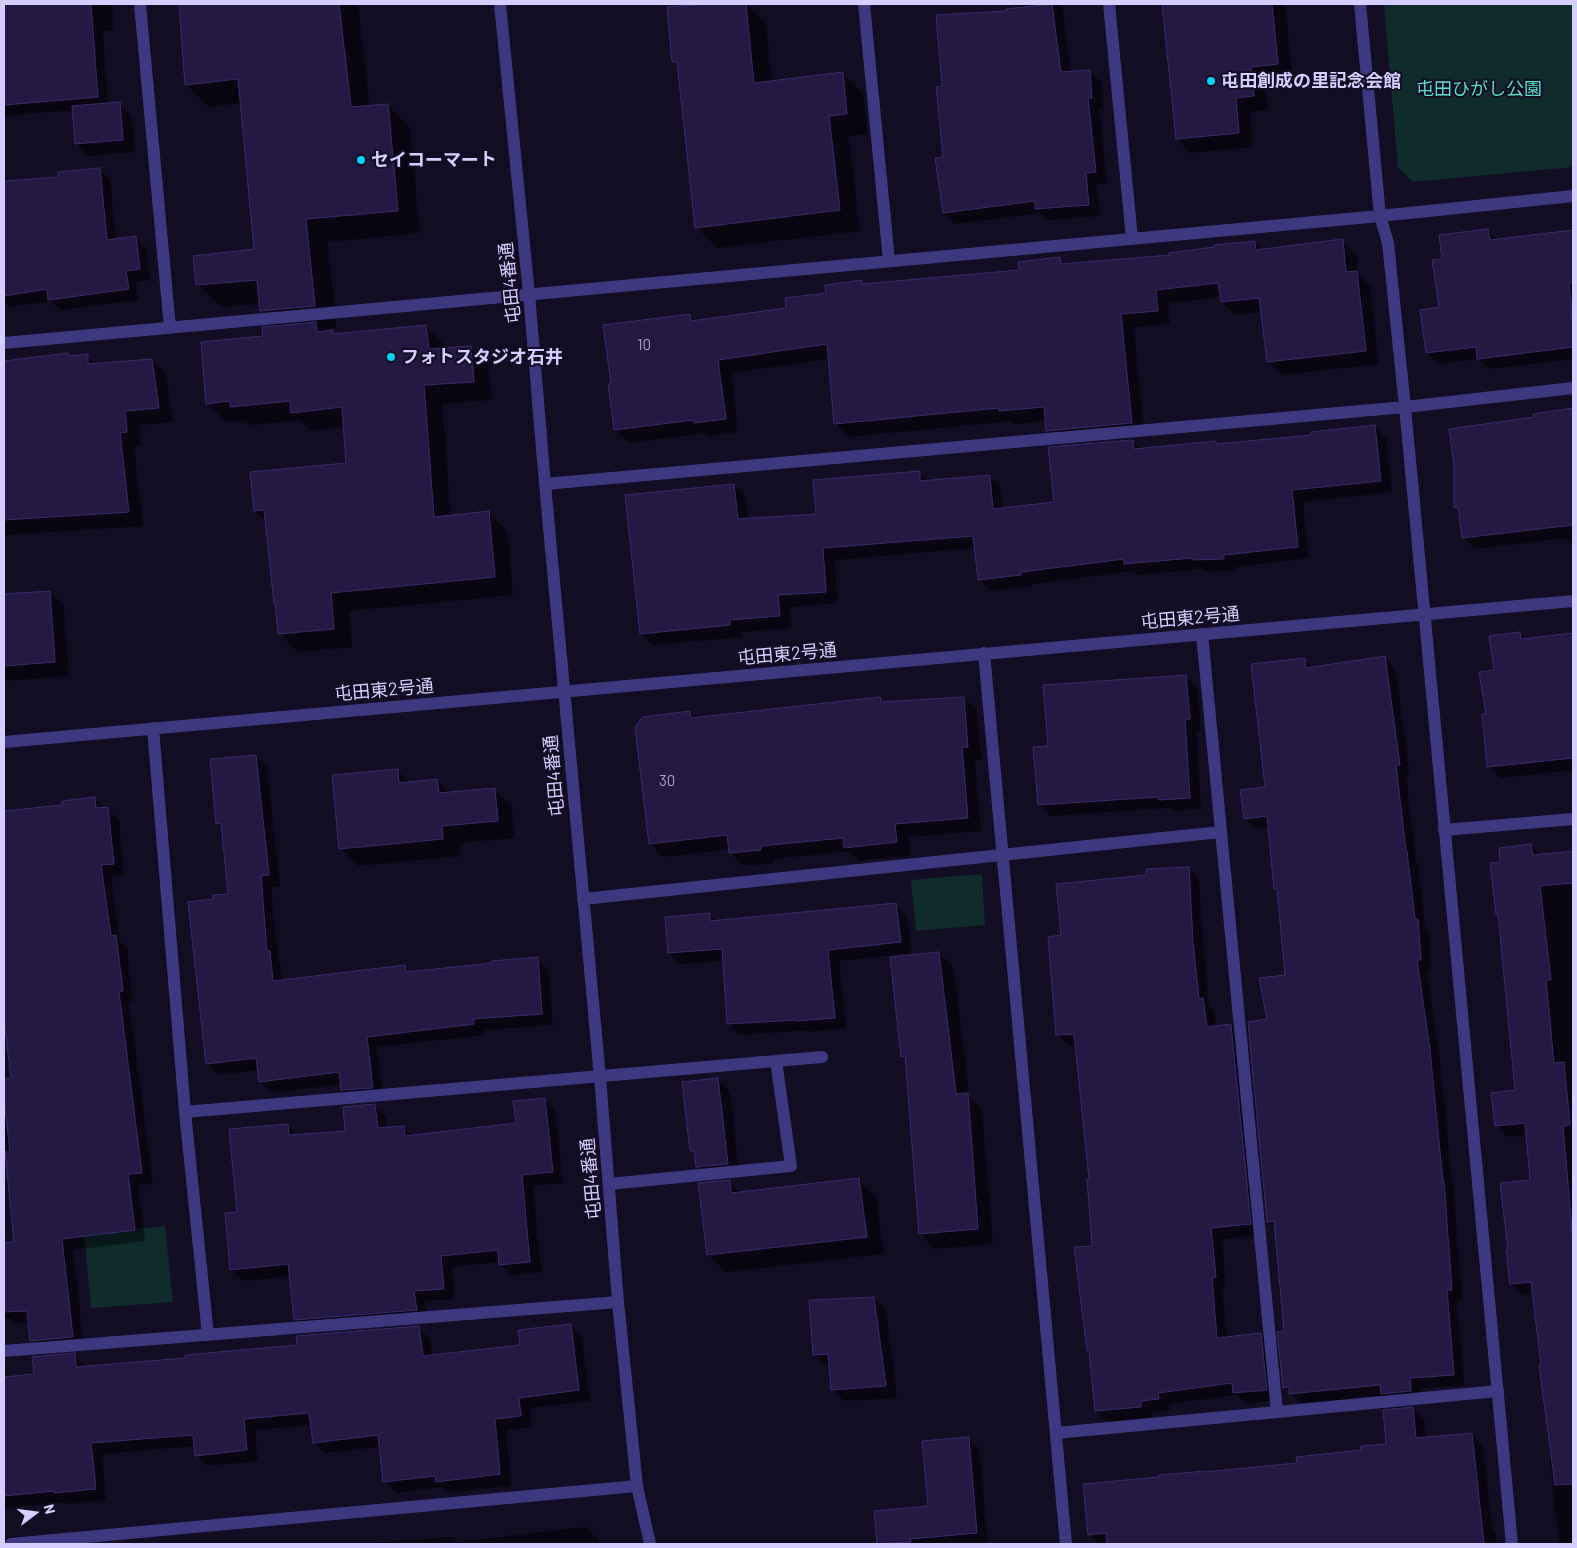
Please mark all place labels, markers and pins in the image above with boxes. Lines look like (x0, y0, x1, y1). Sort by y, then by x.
place label: 屯田創成の里記念会館 (1221, 70, 1401, 92)
marker: 屯田創成の里記念会館 (1205, 75, 1217, 87)
place label: セイコーマート (371, 149, 497, 171)
marker: セイコーマート (355, 154, 367, 166)
place label: フォトスタジオ石井 (401, 346, 563, 368)
marker: フォトスタジオ石井 (385, 351, 397, 363)

